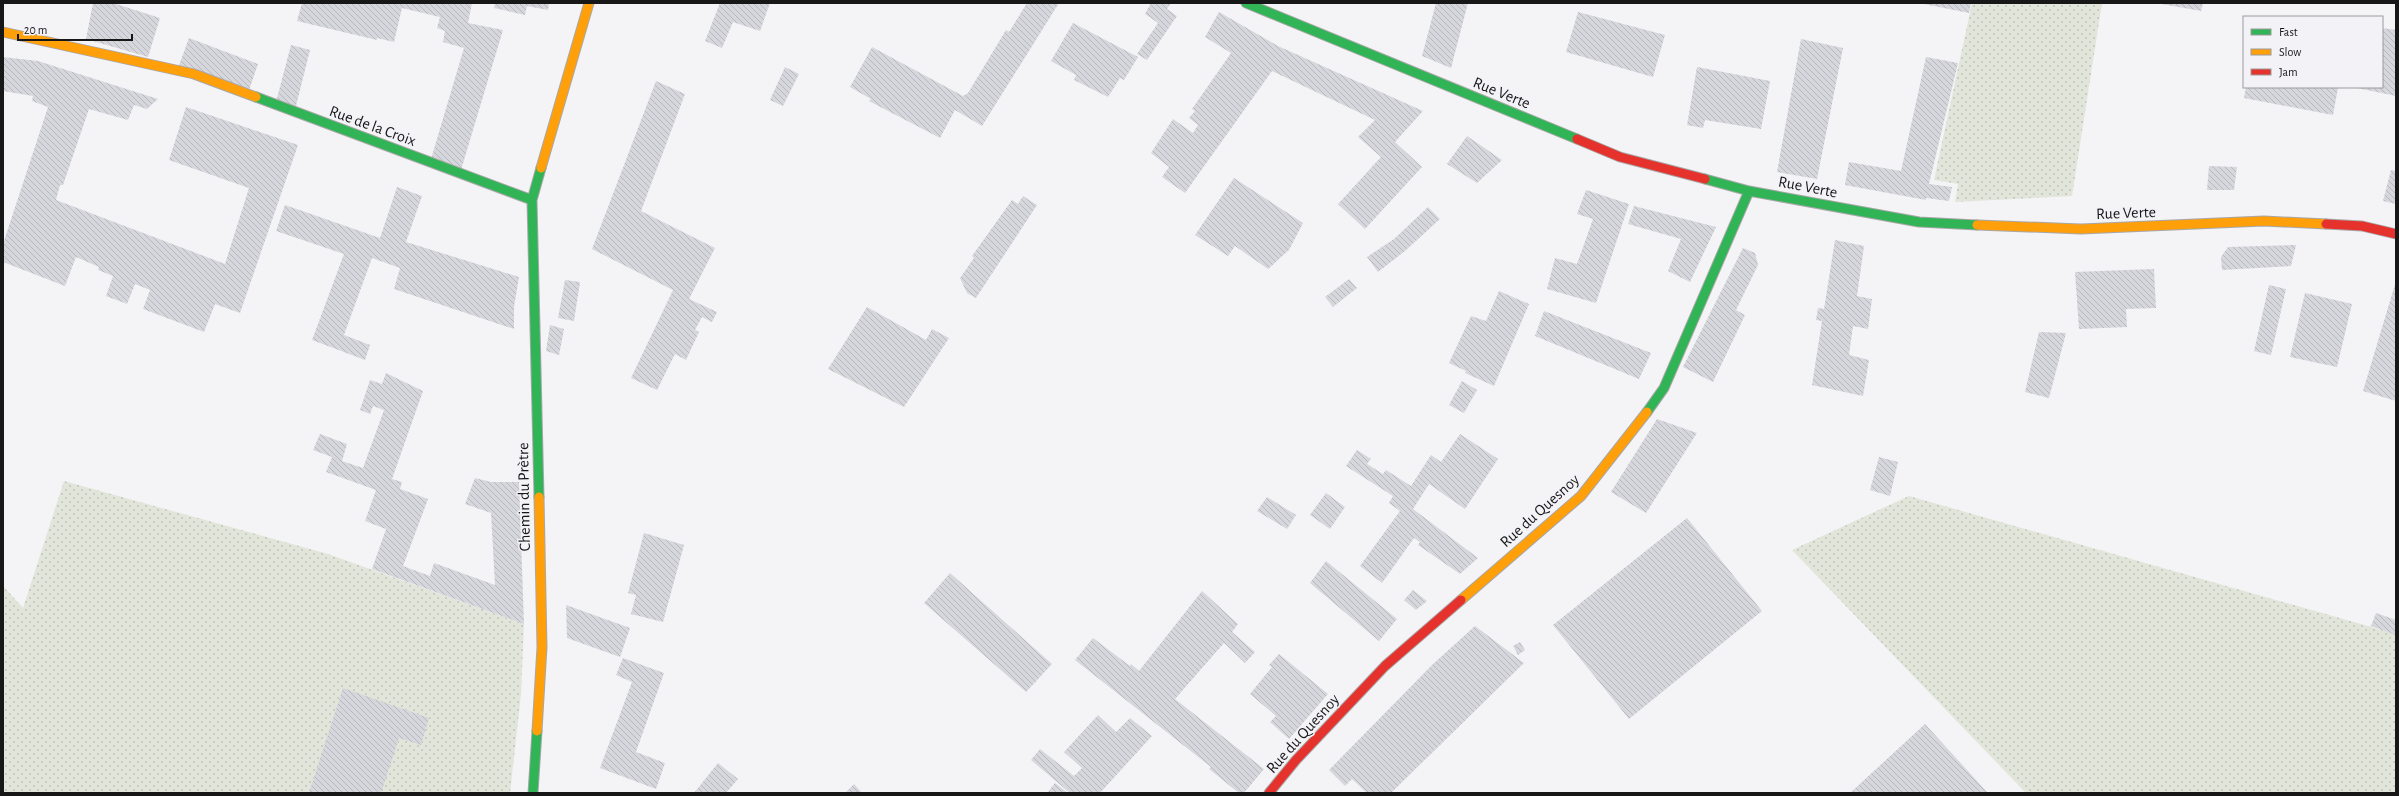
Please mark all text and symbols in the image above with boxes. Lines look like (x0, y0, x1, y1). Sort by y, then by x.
scale bar (18, 16, 132, 42)
legend (2243, 16, 2383, 88)
text: 20 m (24, 24, 47, 36)
text: Fast (2279, 26, 2298, 38)
text: Slow (2279, 46, 2301, 58)
text: Jam (2279, 66, 2298, 78)
street label: Rue Verte (1471, 74, 1532, 112)
street label: Rue de la Croix (327, 103, 418, 149)
street label: Rue Verte (1777, 173, 1839, 201)
street label: Rue Verte (2096, 204, 2156, 222)
street label: Chemin du Prètre (515, 442, 533, 552)
street label: Rue du Quesnoy (1497, 471, 1583, 551)
street label: Rue du Quesnoy (1263, 691, 1343, 777)

